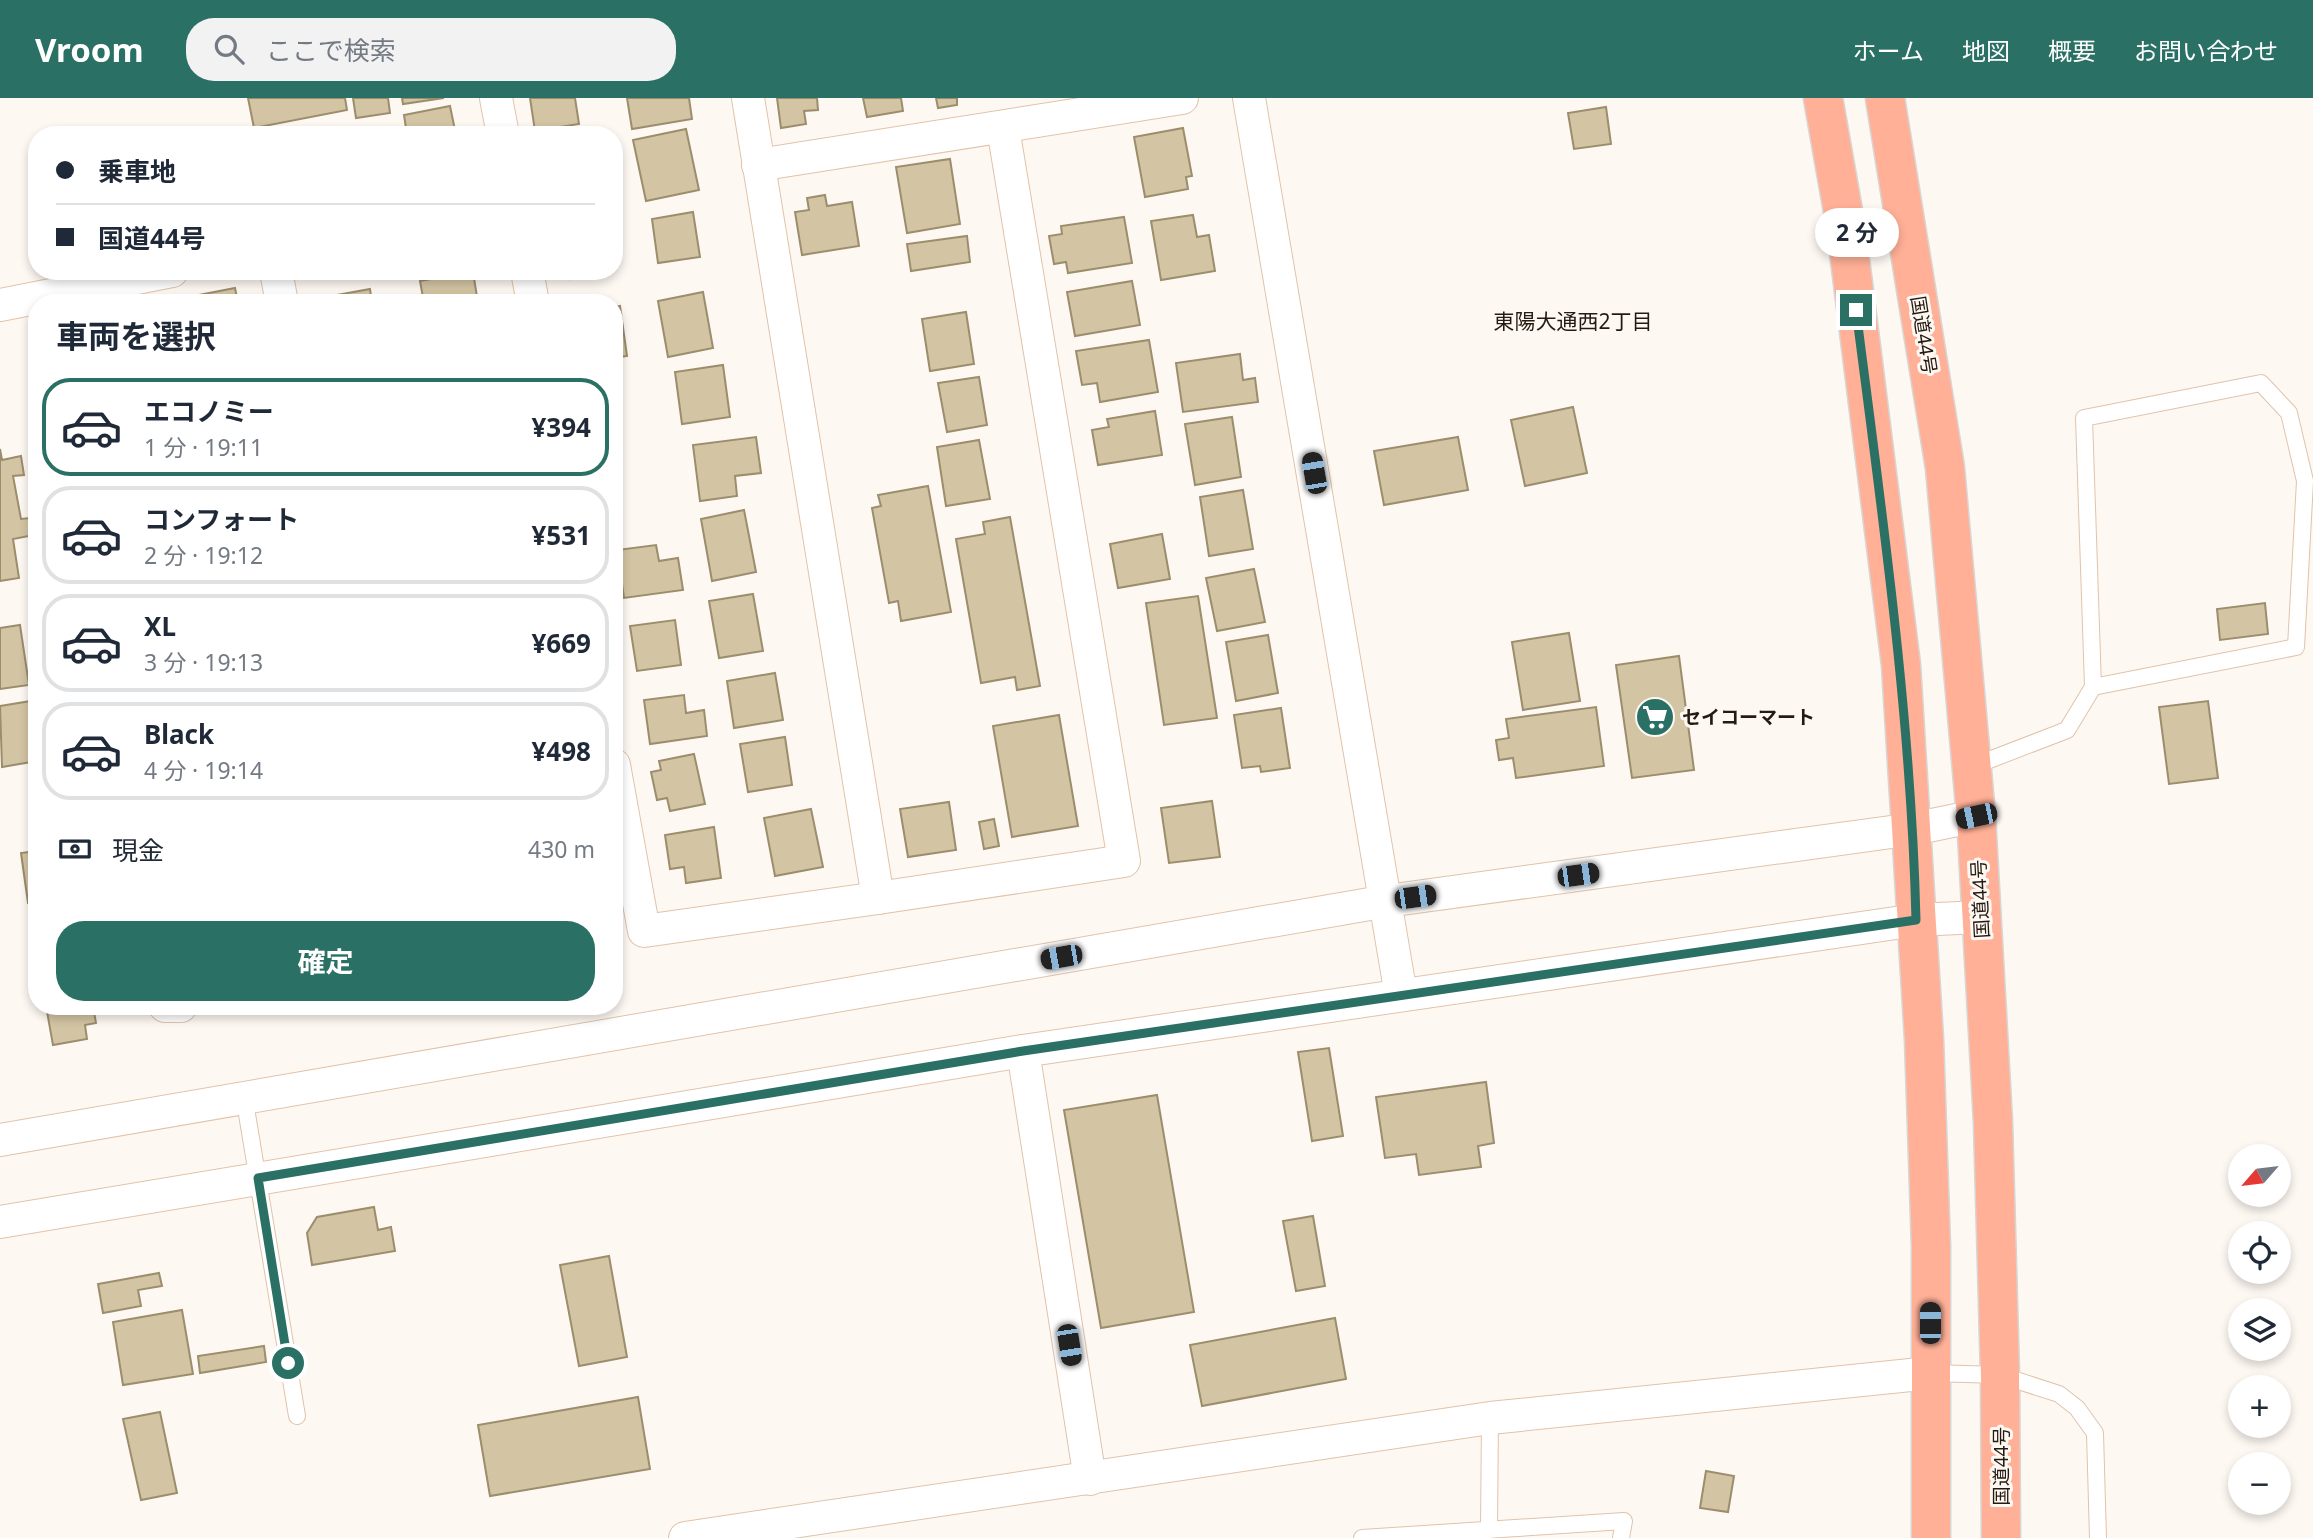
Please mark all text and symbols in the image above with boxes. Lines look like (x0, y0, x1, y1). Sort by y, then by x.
search box (186, 18, 676, 81)
text: Vroom (35, 27, 144, 72)
icon: search (210, 30, 248, 68)
text: ここで検索 (266, 32, 396, 68)
text: ホーム (1853, 34, 1924, 67)
text: 地図 (1962, 34, 2010, 67)
text: 概要 (2048, 34, 2096, 67)
text: お問い合わせ (2134, 34, 2278, 67)
text: 乗車地 (98, 153, 176, 189)
callout: 2 分 (1814, 208, 1898, 258)
text: 2 分 (1836, 216, 1878, 248)
text: 国道44号 (98, 220, 206, 256)
route end (1840, 294, 1872, 326)
street label: 国道44号 (1905, 294, 1943, 376)
district label: 東陽大通西2丁目 (1493, 307, 1653, 335)
text: 車両を選択 (56, 314, 216, 357)
text: エコノミー (144, 393, 274, 429)
icon: car (60, 396, 123, 459)
text: ¥394 (532, 409, 591, 445)
text: 1 分 · 19:11 (144, 431, 263, 463)
car (1301, 450, 1328, 496)
text: コンフォート (144, 501, 299, 537)
icon: car (60, 504, 123, 567)
text: ¥531 (532, 517, 591, 553)
text: 2 分 · 19:12 (144, 539, 263, 571)
text: XL (144, 608, 176, 644)
icon: car (60, 612, 123, 675)
text: ¥669 (532, 625, 591, 661)
text: 3 分 · 19:13 (144, 646, 263, 678)
supermarket icon: セイコーマート (1634, 696, 1676, 738)
place label: セイコーマート (1682, 704, 1815, 730)
text: Black (144, 716, 214, 752)
icon: car (60, 720, 123, 783)
text: ¥498 (532, 733, 591, 769)
text: 4 分 · 19:14 (144, 754, 263, 786)
car (1954, 801, 1999, 831)
icon: cash (56, 830, 94, 868)
text: 現金 (112, 832, 164, 868)
text: 430 m (528, 833, 595, 865)
street label: 国道44号 (1965, 859, 1995, 939)
car (1556, 862, 1601, 888)
car (1393, 884, 1438, 910)
button: 確定 (56, 921, 595, 1001)
car (1039, 943, 1084, 971)
north arrow (2228, 1144, 2291, 1208)
map controls (2228, 1144, 2291, 1515)
button: locate (2228, 1221, 2291, 1284)
button: layers (2228, 1298, 2291, 1361)
car (1920, 1302, 1941, 1344)
car (1056, 1323, 1083, 1367)
route start (272, 1347, 304, 1379)
button: + (2228, 1375, 2291, 1438)
street label: 国道44号 (1988, 1427, 2014, 1505)
button: − (2228, 1452, 2291, 1515)

